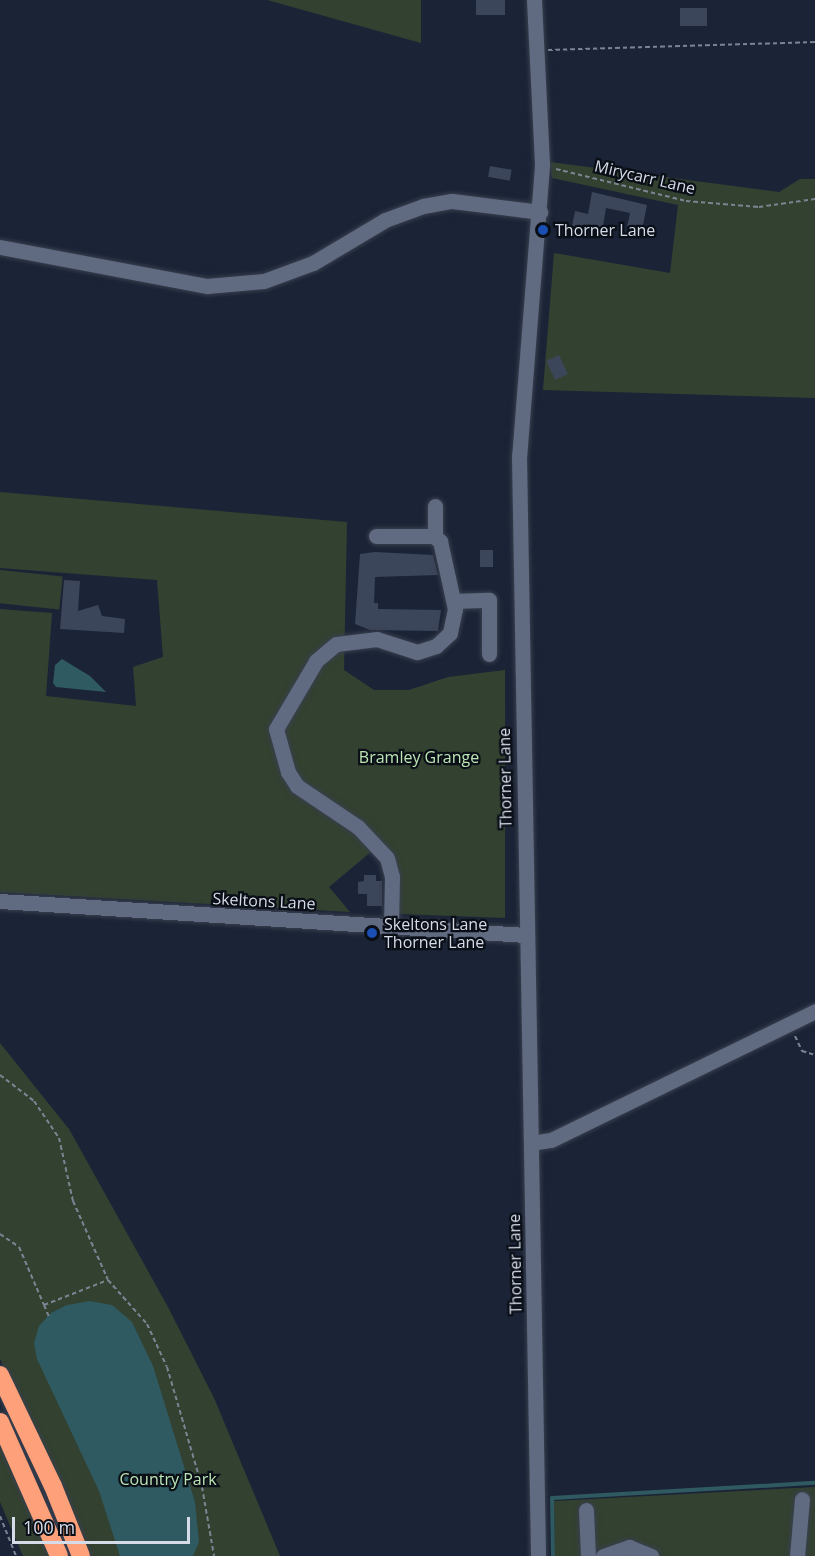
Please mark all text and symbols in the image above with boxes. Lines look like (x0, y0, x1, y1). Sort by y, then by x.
street label: Mirycarr Lane (593, 156, 697, 198)
place label: Thorner Lane (555, 220, 655, 240)
marker: Thorner Lane (536, 223, 550, 237)
street label: Thorner Lane (495, 728, 515, 828)
park label: Bramley Grange (359, 747, 479, 767)
street label: Skeltons Lane (212, 889, 316, 913)
place label: Skeltons Lane Thorner Lane (384, 914, 487, 952)
marker: Skeltons Lane Thorner Lane (365, 926, 379, 940)
street label: Thorner Lane (505, 1214, 525, 1314)
park label: Country Park (119, 1469, 217, 1489)
scale bar (15, 1505, 194, 1543)
text: 100 m (23, 1515, 75, 1539)

